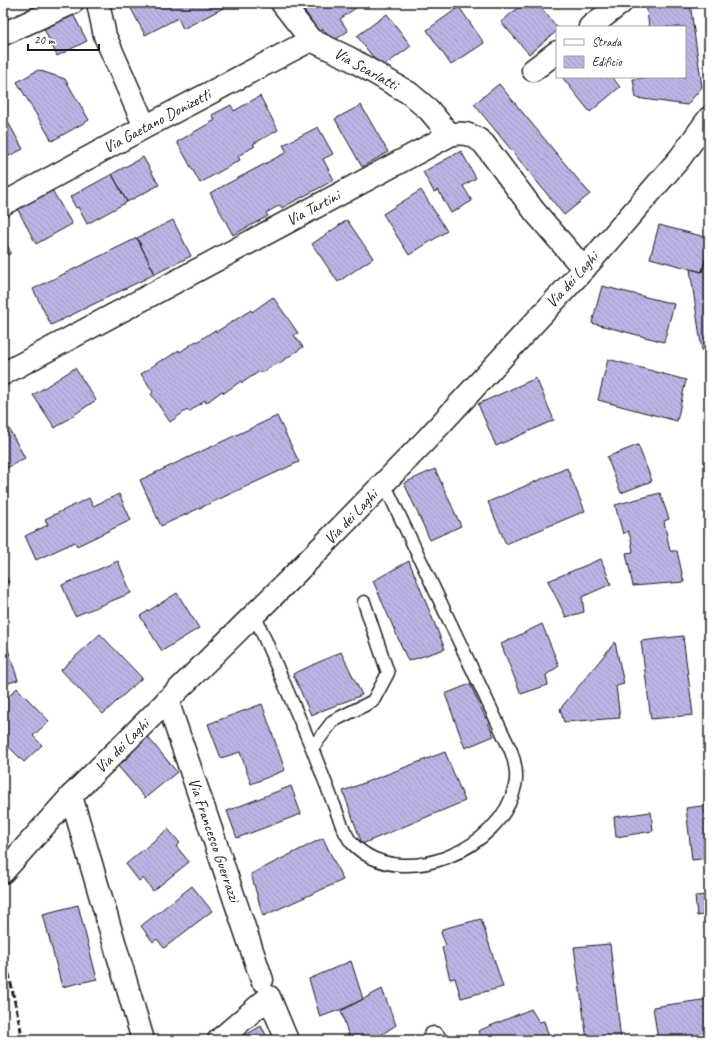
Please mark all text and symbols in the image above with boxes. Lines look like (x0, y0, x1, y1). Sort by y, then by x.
scale bar (28, 26, 99, 52)
legend (556, 26, 686, 78)
text: 20 m (34, 32, 56, 48)
text: Strada (592, 34, 622, 50)
street label: Via Scarlatti (330, 43, 403, 96)
text: Edificio (592, 54, 622, 70)
street label: Via Gaetano Donizetti (100, 83, 216, 158)
street label: Via Tartini (283, 185, 345, 230)
street label: Via dei Laghi (542, 246, 604, 312)
street label: Via dei Laghi (320, 484, 383, 549)
street label: Via dei Laghi (91, 713, 155, 777)
street label: Via Francesco Guerrazzi (183, 775, 245, 906)

